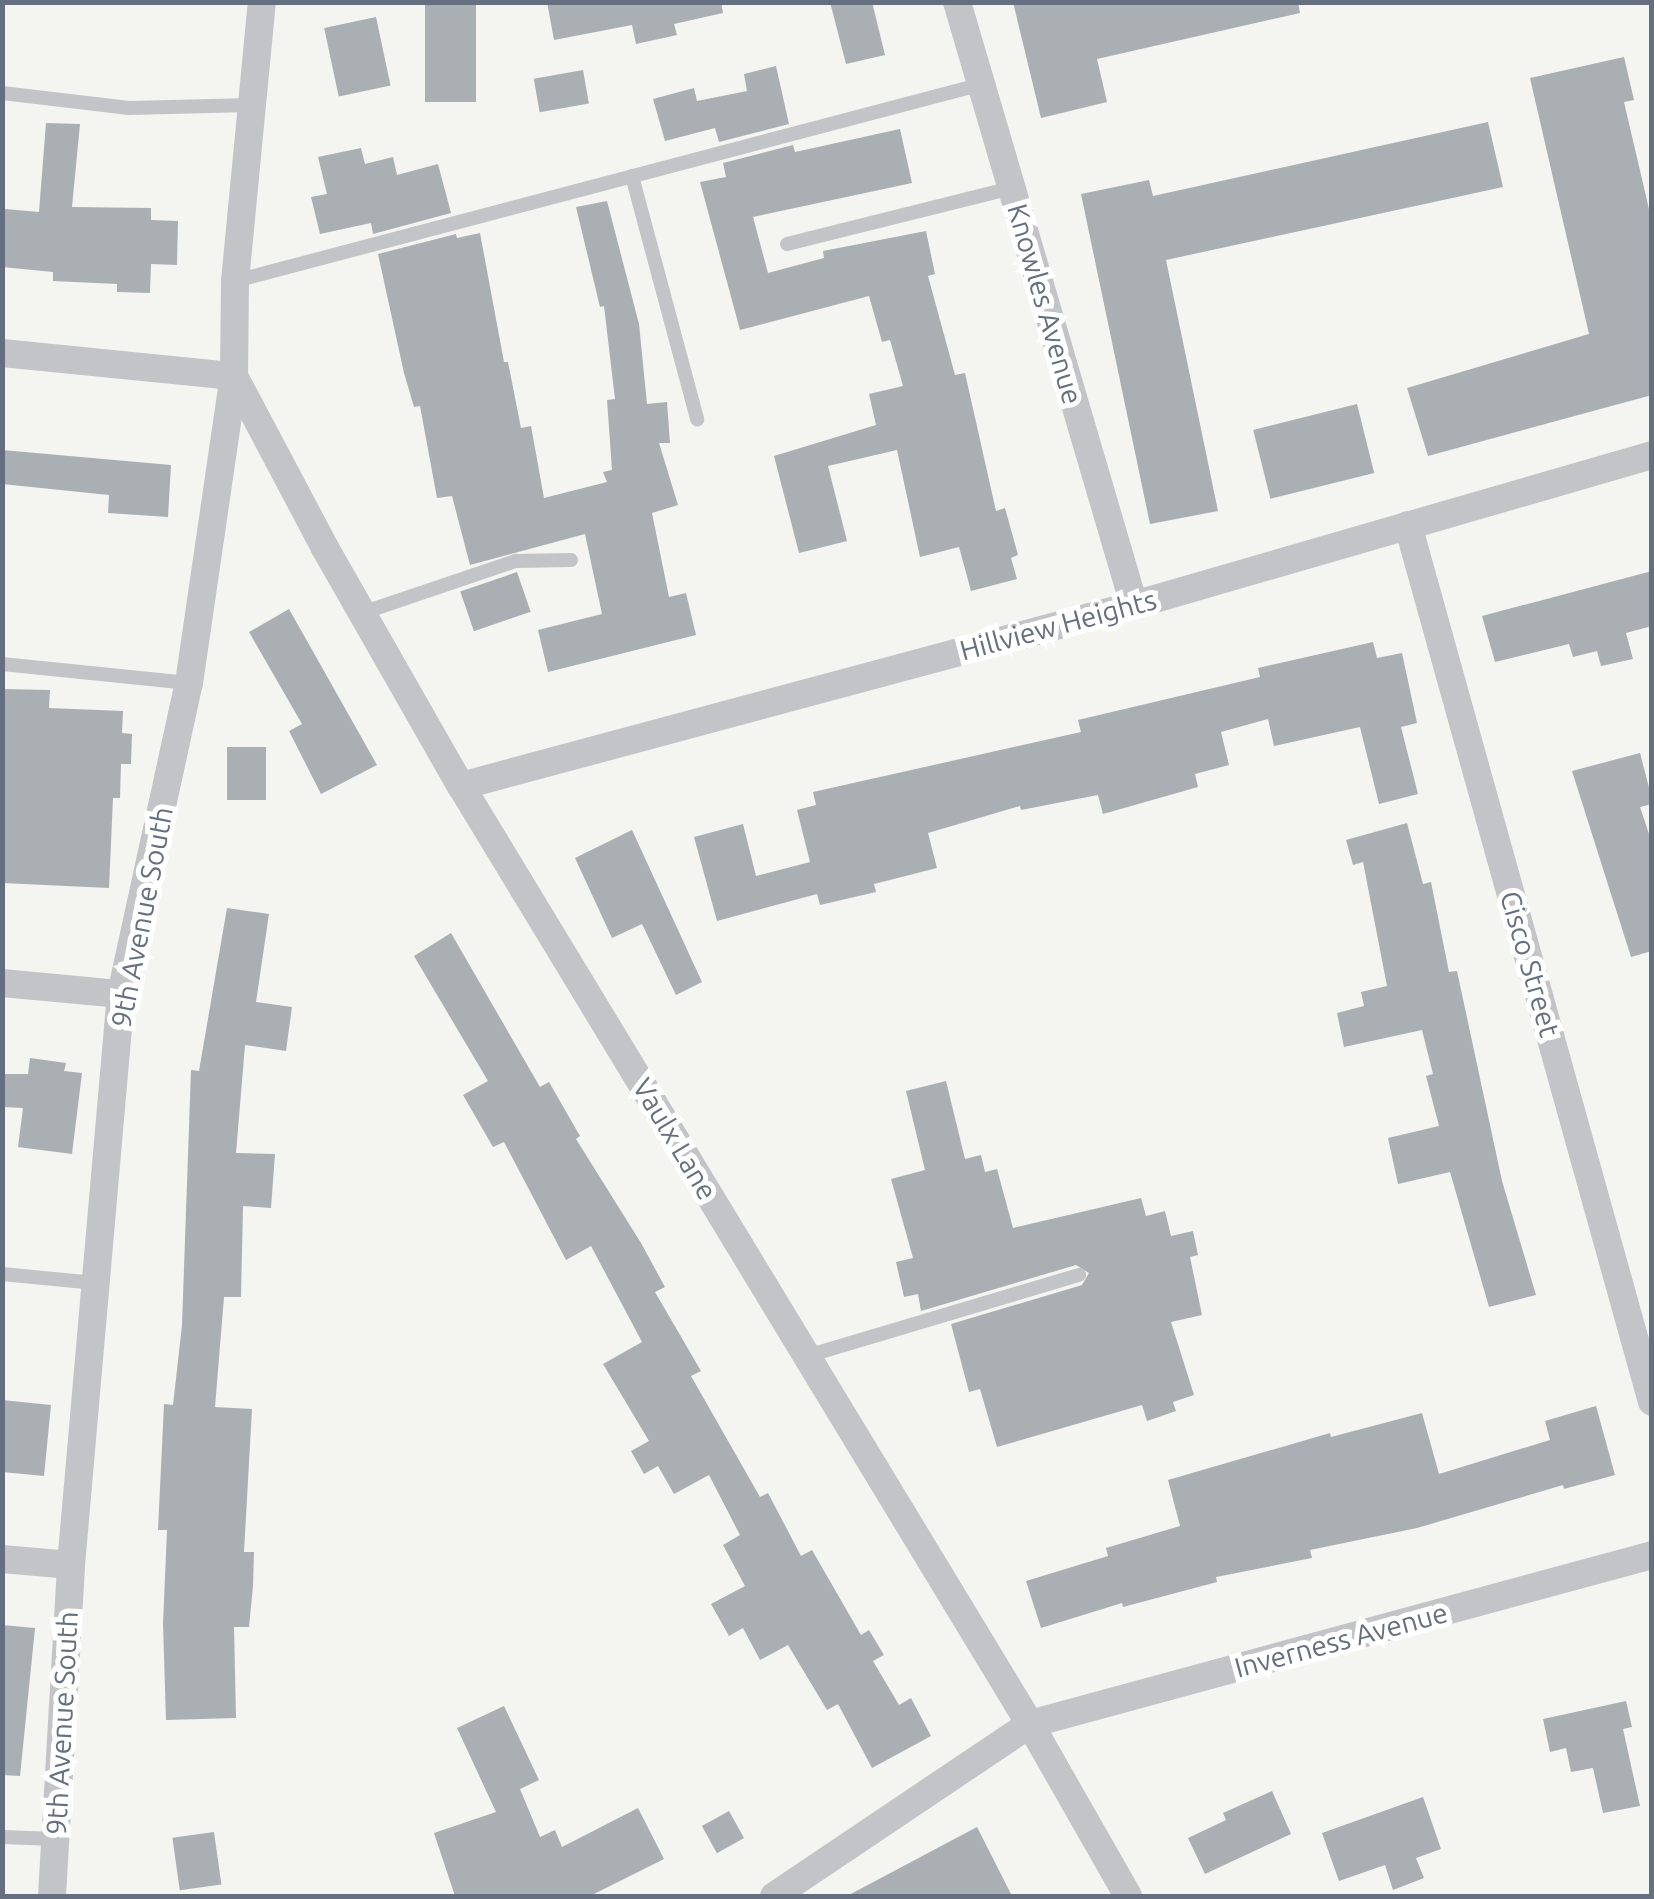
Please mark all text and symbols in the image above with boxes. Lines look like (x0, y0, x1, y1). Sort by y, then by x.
street label: Knowles Avenue (1000, 200, 1090, 408)
street label: Hillview Heights (956, 583, 1160, 667)
street label: 9th Avenue South (104, 804, 180, 1030)
street label: Cisco Street (1493, 887, 1567, 1041)
street label: Vaulx Lane (626, 1072, 724, 1206)
street label: Inverness Avenue (1231, 1595, 1451, 1685)
street label: 9th Avenue South (39, 1610, 85, 1836)

